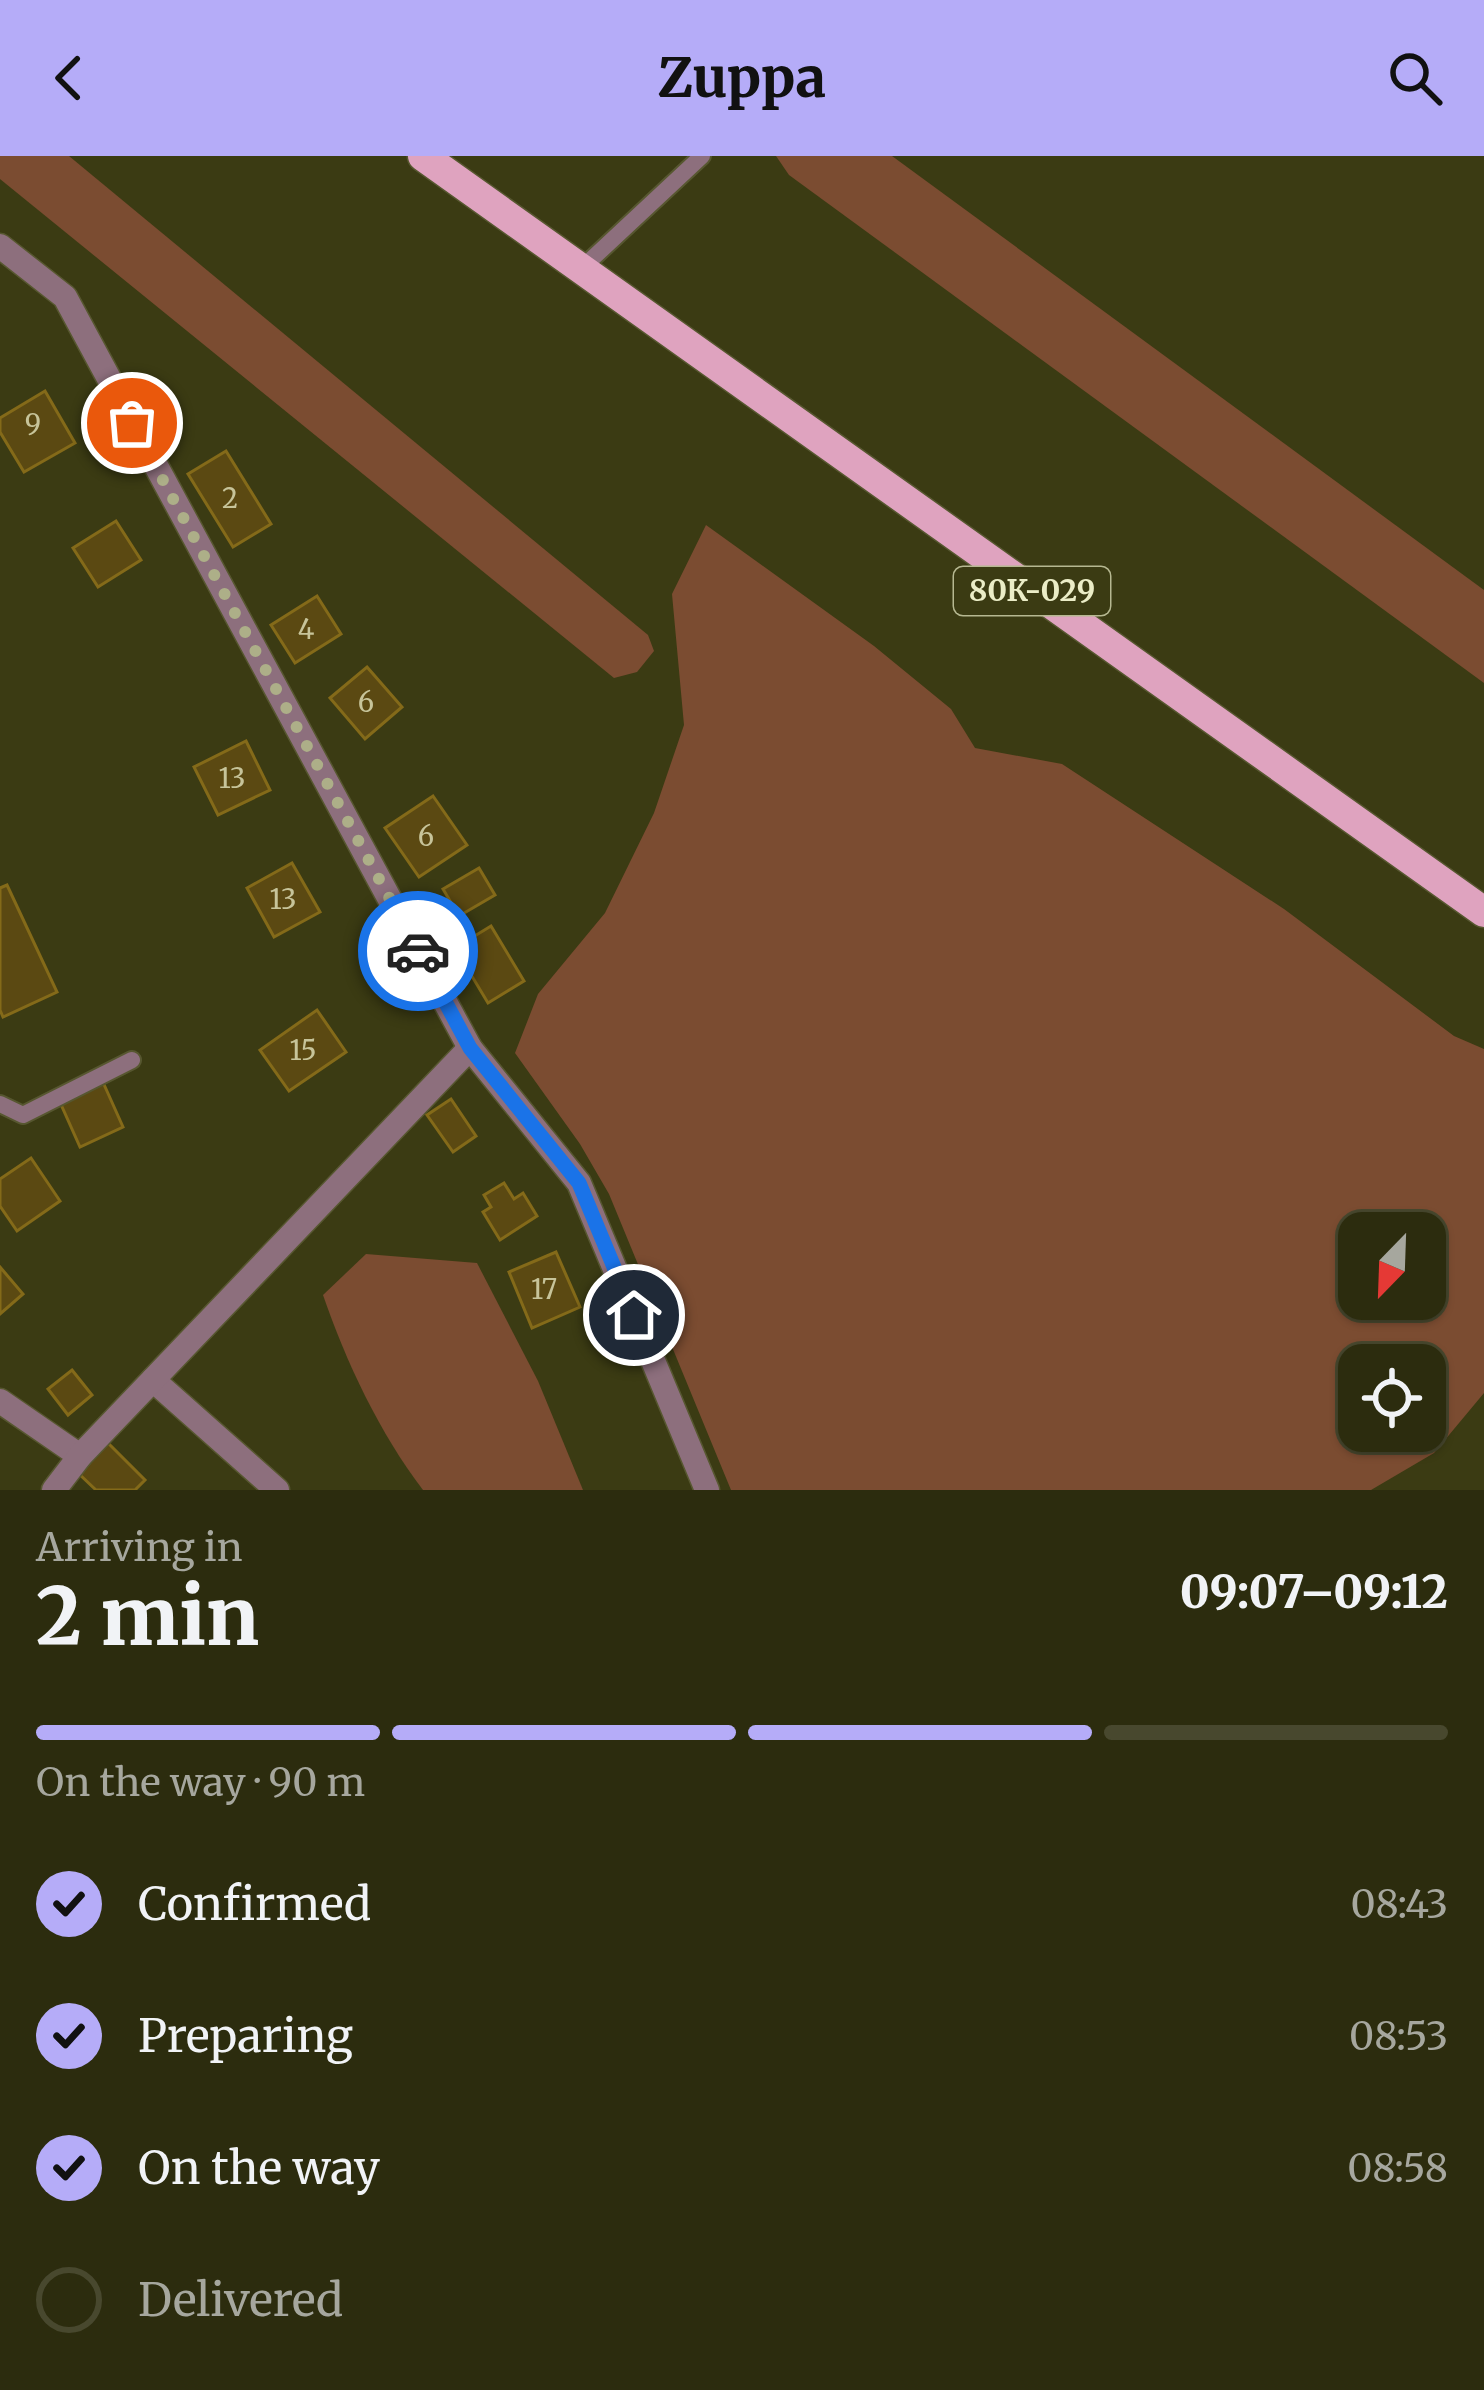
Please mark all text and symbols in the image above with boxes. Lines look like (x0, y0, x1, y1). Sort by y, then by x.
text: Zuppa (658, 44, 826, 112)
icon: back (36, 45, 102, 111)
icon: search (1382, 45, 1448, 111)
pin (81, 372, 183, 474)
icon: bag (99, 390, 165, 456)
house number: 9 (25, 407, 41, 441)
house number: 2 (222, 481, 238, 515)
road number: 80К-029 (954, 567, 1110, 615)
house number: 4 (298, 612, 315, 646)
house number: 6 (358, 685, 374, 719)
house number: 13 (219, 761, 245, 795)
house number: 6 (418, 819, 434, 853)
house number: 13 (270, 882, 296, 916)
courier (358, 891, 478, 1011)
icon: car (385, 918, 451, 984)
house number: 15 (289, 1033, 317, 1067)
north arrow (1338, 1212, 1446, 1320)
map controls (1338, 1212, 1446, 1452)
pin (583, 1264, 685, 1366)
house number: 17 (531, 1272, 557, 1306)
icon: home (601, 1282, 667, 1348)
button: locate (1338, 1344, 1446, 1452)
text: Arriving in (36, 1523, 243, 1572)
text: 09:07–09:12 (1180, 1564, 1448, 1620)
text: 2 min (36, 1568, 259, 1666)
text: On the way · 90 m (36, 1758, 365, 1807)
icon: check (36, 1871, 102, 1937)
text: Confirmed (138, 1876, 371, 1932)
text: 08:43 (1350, 1880, 1448, 1929)
icon: check (36, 2003, 102, 2069)
text: Preparing (138, 2008, 353, 2064)
text: 08:53 (1349, 2012, 1448, 2061)
icon: check (36, 2135, 102, 2201)
text: On the way (138, 2140, 380, 2196)
text: 08:58 (1347, 2144, 1448, 2193)
text: Delivered (138, 2272, 343, 2328)

